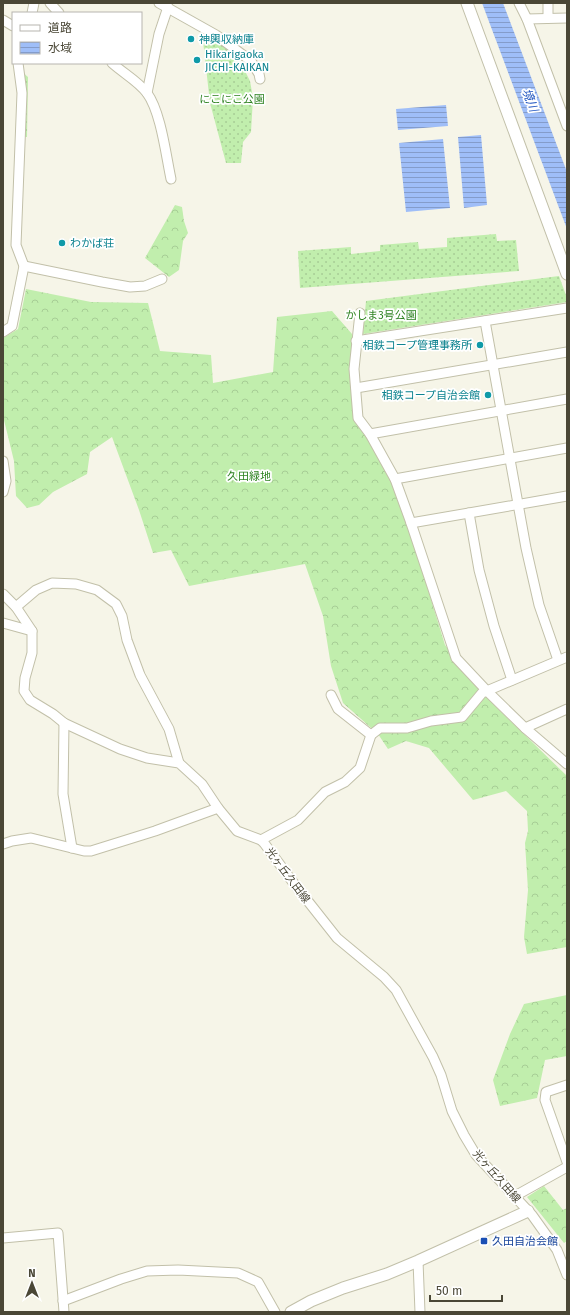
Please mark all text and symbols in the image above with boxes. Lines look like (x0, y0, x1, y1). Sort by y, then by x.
legend (12, 12, 142, 64)
text: 道路 (48, 21, 72, 35)
place label: 神輿収納庫 (199, 33, 254, 46)
marker: 神輿収納庫 (186, 34, 196, 44)
text: 水域 (48, 41, 72, 55)
place label: Hikarigaoka JICHI-KAIKAN (205, 48, 269, 74)
marker: Hikarigaoka JICHI-KAIKAN (192, 55, 202, 65)
water label: 境川 (519, 86, 542, 116)
park label: にこにこ公園 (199, 93, 265, 106)
place label: わかば荘 (70, 237, 114, 250)
marker: わかば荘 (57, 238, 67, 248)
park label: かしま3号公園 (345, 309, 417, 322)
place label: 相鉄コープ管理事務所 (363, 339, 473, 352)
marker: 相鉄コープ管理事務所 (475, 340, 485, 350)
place label: 相鉄コープ自治会館 (382, 389, 480, 402)
marker: 相鉄コープ自治会館 (483, 390, 493, 400)
park label: 久田緑地 (227, 470, 271, 483)
street label: 光ヶ丘久田線 (263, 845, 313, 906)
street label: 光ヶ丘久田線 (470, 1147, 523, 1205)
place label: 久田自治会館 (492, 1235, 558, 1248)
marker: 久田自治会館 (479, 1236, 489, 1246)
north arrow (12, 1263, 52, 1303)
text: N (28, 1267, 36, 1280)
scale bar (430, 1277, 502, 1303)
text: 50 m (436, 1284, 462, 1298)

